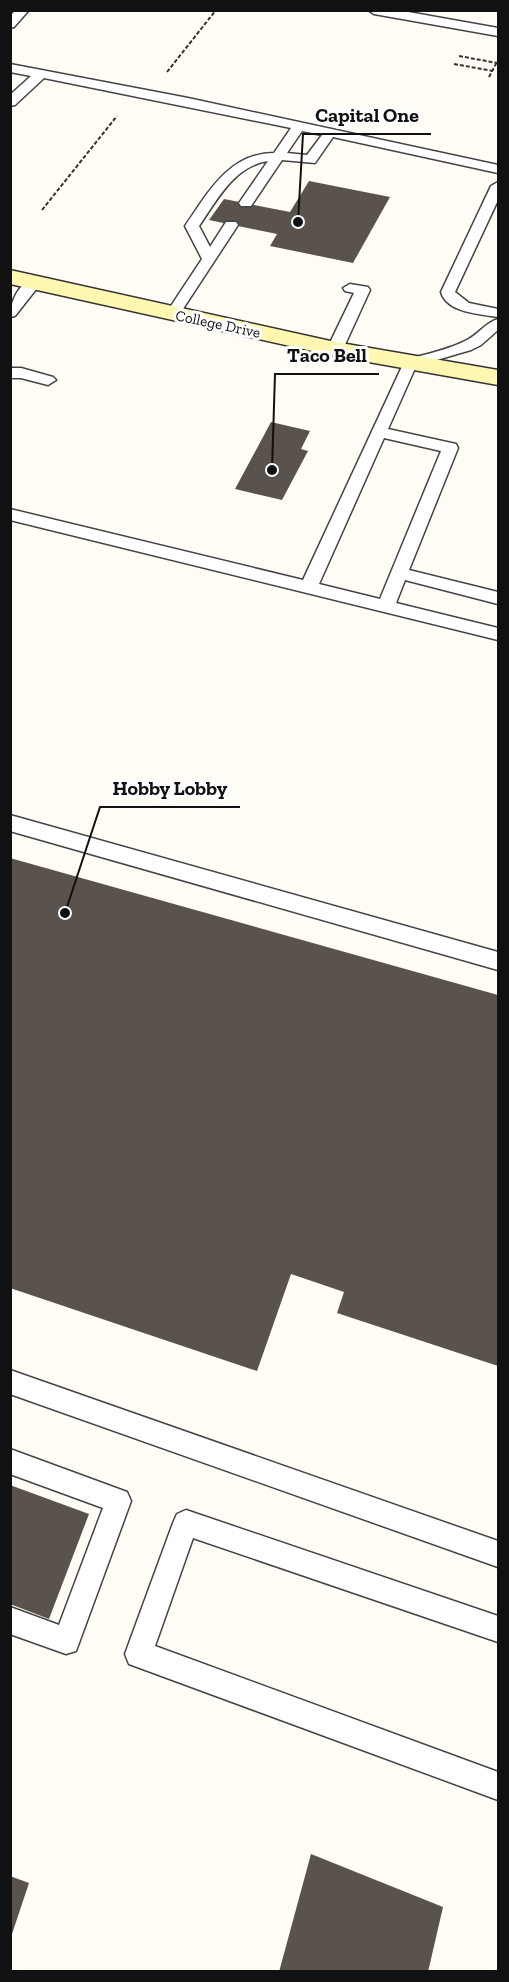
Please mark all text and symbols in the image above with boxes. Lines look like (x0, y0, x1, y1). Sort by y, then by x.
callout: Capital One (303, 96, 431, 134)
text: Capital One (315, 103, 419, 127)
street label: College Drive (174, 306, 262, 342)
callout: Taco Bell (275, 336, 379, 374)
text: Taco Bell (287, 343, 367, 367)
callout: Hobby Lobby (100, 769, 240, 807)
text: Hobby Lobby (113, 776, 228, 800)

